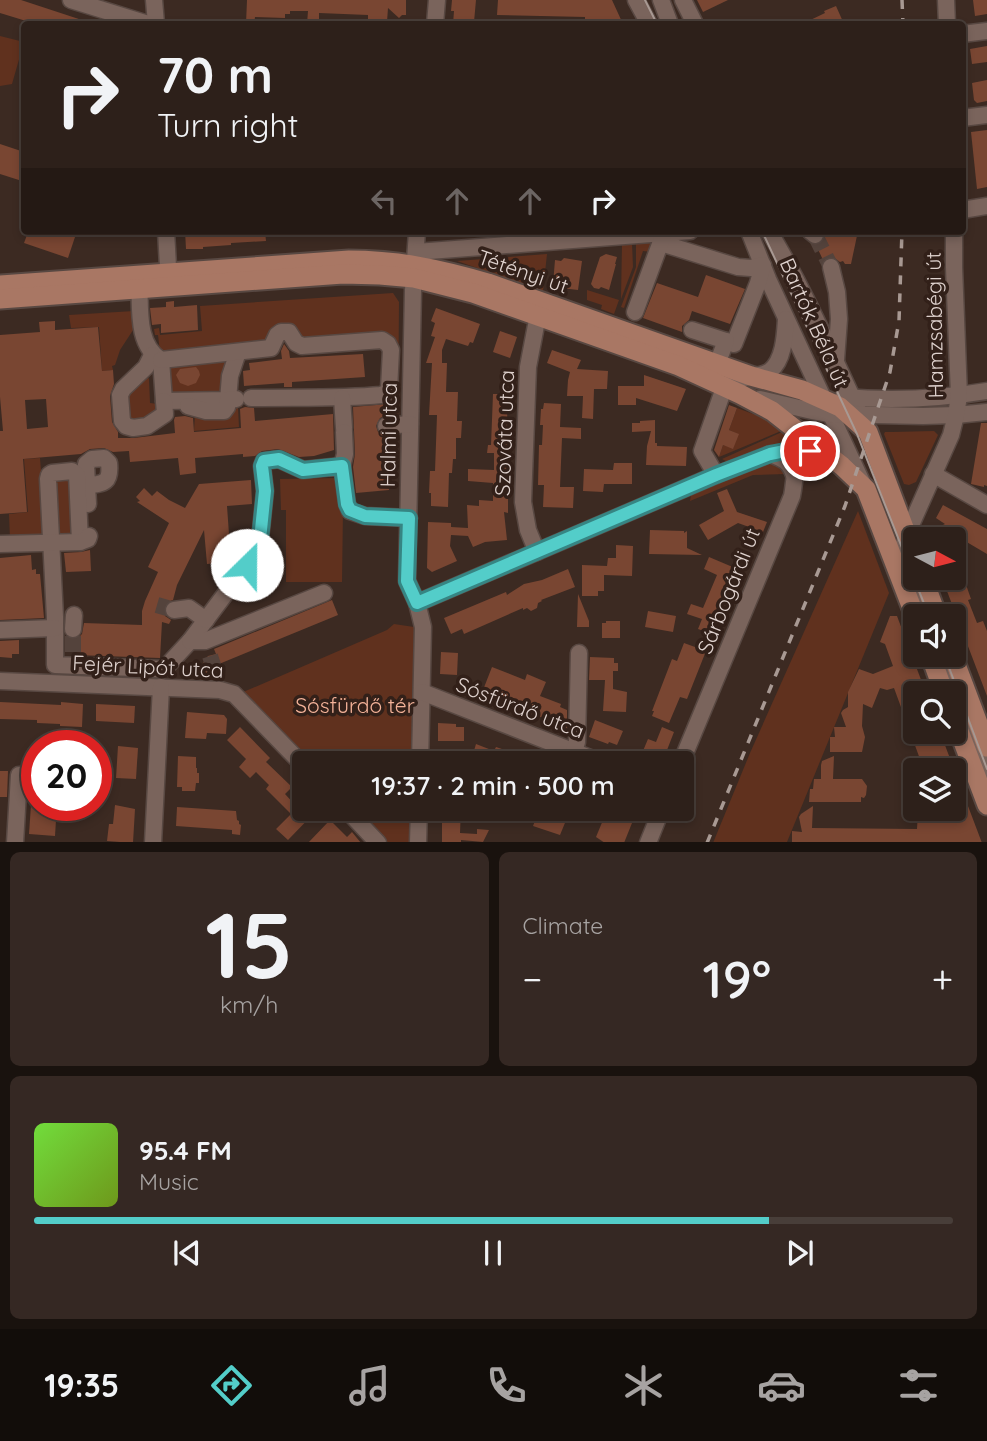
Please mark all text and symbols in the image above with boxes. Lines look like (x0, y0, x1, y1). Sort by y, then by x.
text: 70 m (157, 44, 273, 105)
icon: right (42, 49, 133, 140)
text: Turn right (157, 105, 298, 145)
icon: left (365, 182, 403, 220)
icon: ahead (438, 182, 476, 220)
icon: ahead (511, 182, 549, 220)
icon: right (584, 182, 622, 220)
street label: Tétényi út (475, 243, 572, 299)
street label: Hamzsabégi út (920, 251, 948, 399)
street label: Bartók Béla út (775, 254, 855, 391)
street label: Szováta utca (489, 369, 519, 496)
street label: Halmi utca (374, 382, 402, 488)
pin (780, 421, 840, 481)
icon: arrive (791, 432, 829, 470)
street label: Sárbogárdi út (691, 524, 765, 657)
north arrow (903, 527, 966, 590)
map controls (903, 527, 966, 821)
position arrow (210, 528, 284, 602)
button: sound (903, 604, 966, 667)
street label: Fejér Lipót utca (72, 649, 224, 683)
street label: Sósfürdő utca (453, 671, 588, 743)
button: search (903, 681, 966, 744)
park label: Sósfürdő tér (295, 692, 415, 718)
speed limit sign: 20 (21, 730, 112, 821)
button: layers (903, 758, 966, 821)
text: 19:37 · 2 min · 500 m (371, 769, 615, 802)
text: 15 (205, 887, 293, 1001)
text: Climate (523, 911, 603, 940)
text: 19° (703, 946, 771, 1011)
text: − (523, 955, 542, 1003)
text: + (932, 955, 953, 1003)
text: km/h (220, 990, 278, 1019)
text: 95.4 FM (139, 1134, 232, 1167)
text: Music (139, 1167, 199, 1196)
icon: previous (168, 1234, 206, 1272)
icon: pause (474, 1234, 512, 1272)
icon: next (781, 1234, 819, 1272)
icon: directions (207, 1361, 256, 1410)
icon: music (345, 1361, 394, 1410)
icon: phone (482, 1361, 531, 1410)
icon: climate (619, 1361, 668, 1410)
icon: car (757, 1361, 806, 1410)
icon: filters (894, 1361, 943, 1410)
text: 19:35 (44, 1365, 119, 1405)

